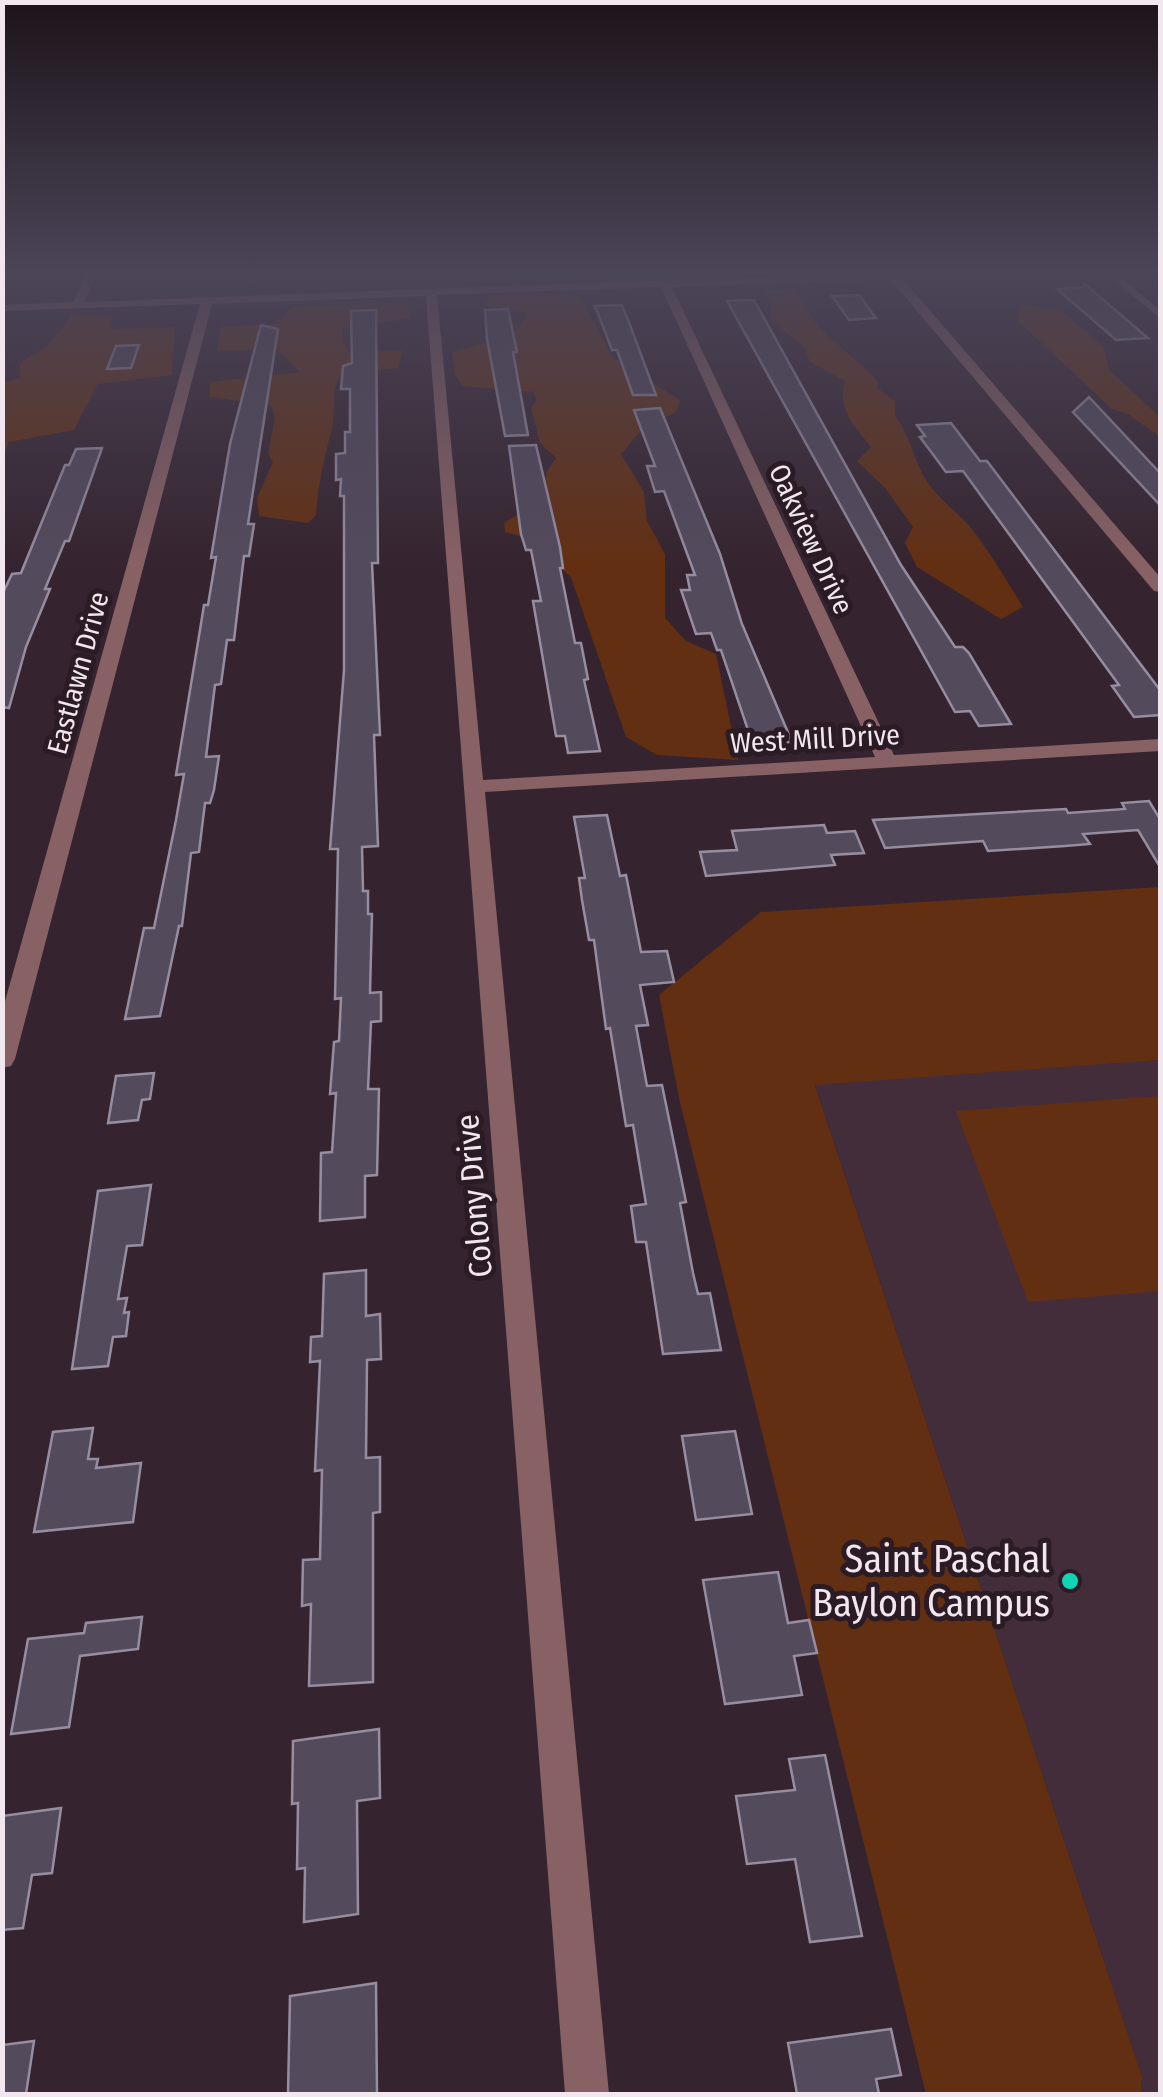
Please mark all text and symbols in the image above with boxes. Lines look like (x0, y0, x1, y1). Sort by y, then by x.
street label: Oakview Drive (762, 459, 860, 619)
street label: Eastlawn Drive (40, 588, 116, 758)
street label: West Mill Drive (729, 718, 901, 760)
street label: Colony Drive (448, 1113, 500, 1279)
place label: Saint Paschal Baylon Campus (812, 1536, 1050, 1626)
marker: Saint Paschal Baylon Campus (1059, 1570, 1081, 1592)

